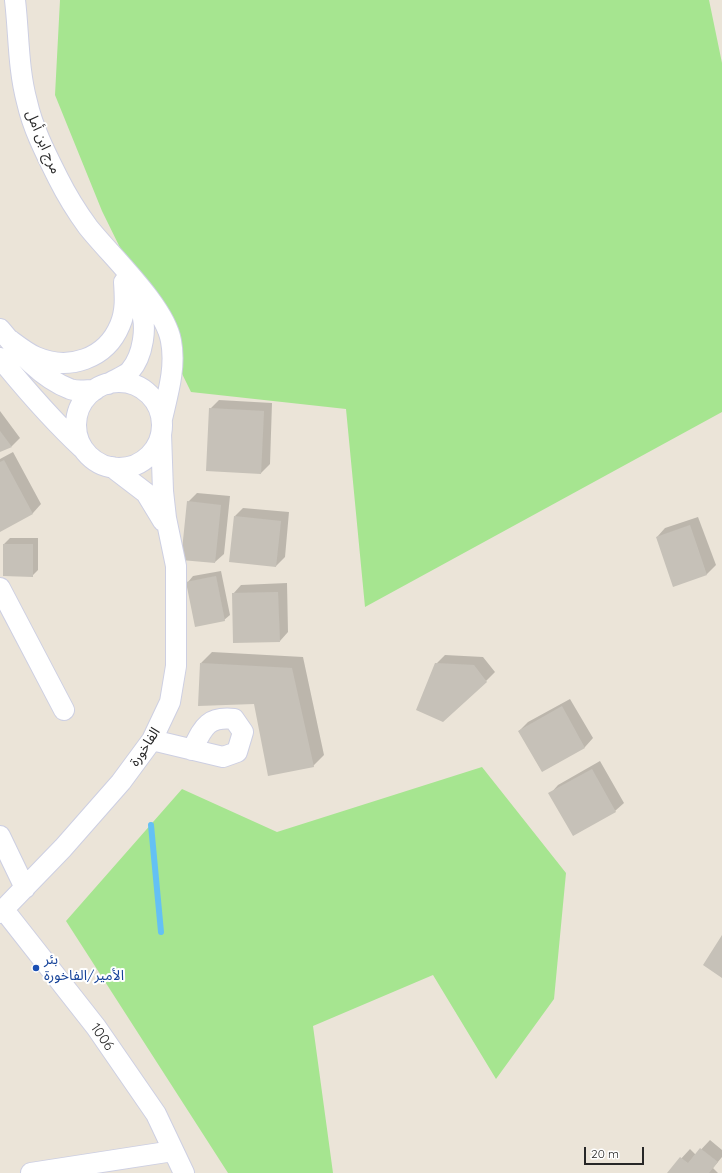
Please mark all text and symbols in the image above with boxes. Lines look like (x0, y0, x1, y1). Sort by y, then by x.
street label: مرج ابن أمل (22, 108, 64, 176)
street label: الفاخورة (126, 724, 164, 770)
place label: بئر الأمير/الفاخورة (44, 952, 124, 984)
marker: بئر الأمير/الفاخورة (31, 963, 41, 973)
street label: 1006 (87, 1020, 117, 1054)
scale bar (586, 1139, 646, 1165)
text: 20 m (591, 1146, 619, 1161)

